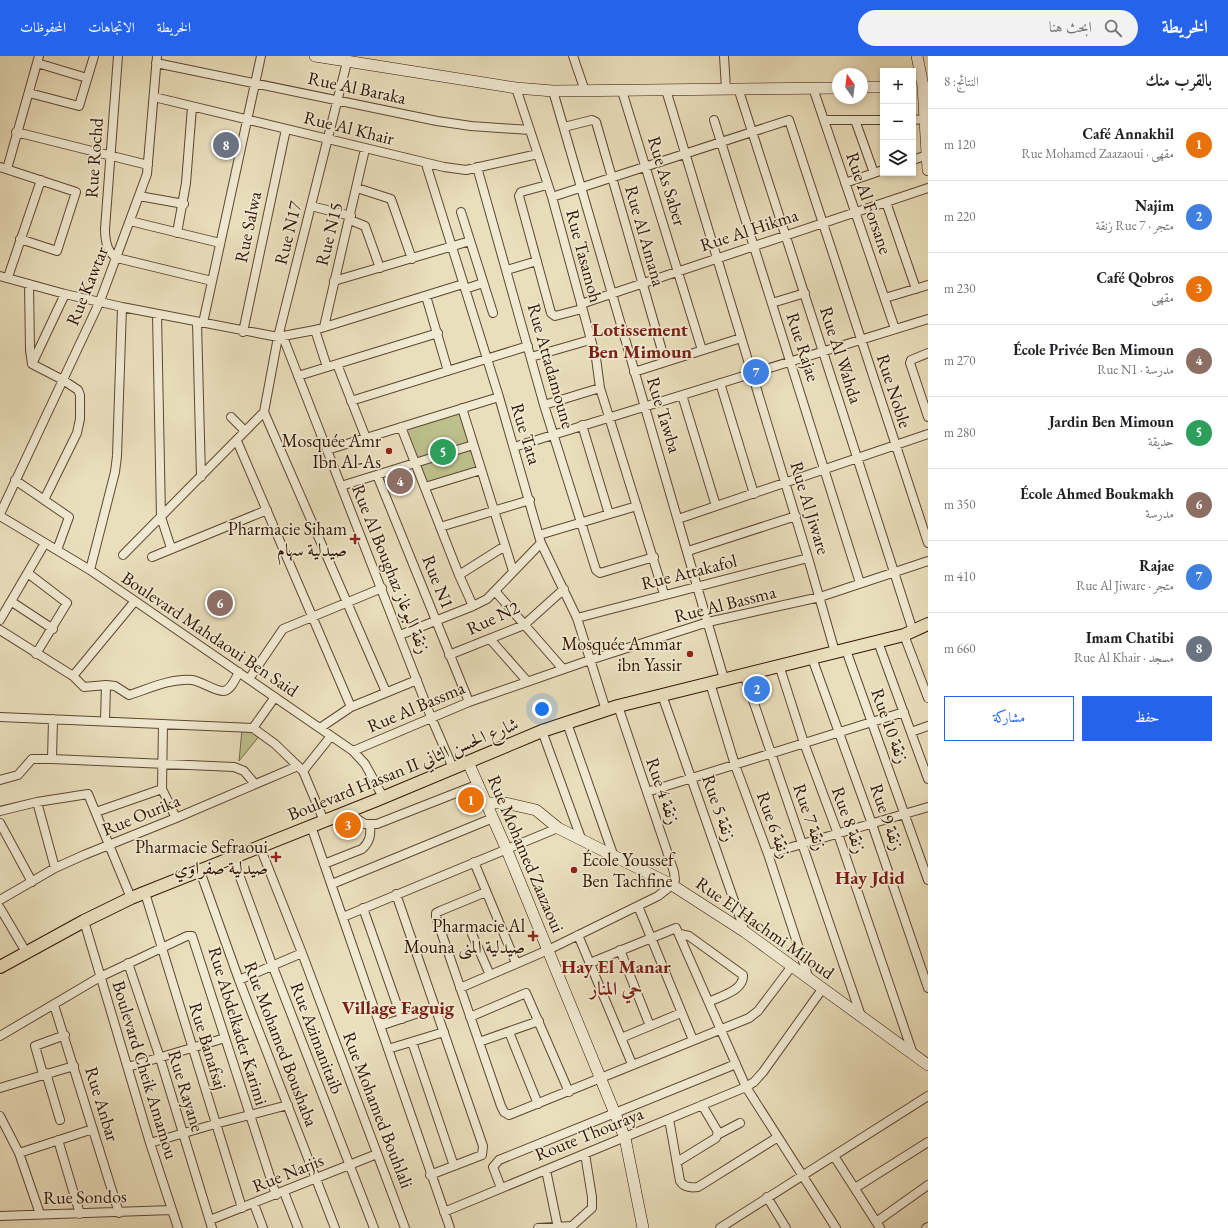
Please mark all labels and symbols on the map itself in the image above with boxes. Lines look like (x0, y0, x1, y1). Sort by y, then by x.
street label: Rue Al Baraka (306, 66, 409, 109)
north arrow (832, 68, 868, 104)
street label: Rue Al Khair (301, 105, 397, 150)
street label: Rue Rochd (79, 116, 108, 199)
pin: 8 (213, 130, 239, 160)
street label: Rue As Saber (643, 133, 692, 229)
street label: Rue Al Forsane (841, 149, 898, 257)
street label: Rue Al Amana (620, 183, 671, 290)
street label: Rue Salwa (229, 188, 266, 265)
street label: Rue N17 (269, 198, 307, 267)
street label: Rue N15 (310, 200, 347, 268)
street label: Rue Al Hikma (697, 203, 802, 256)
street label: Rue Tasamoh (561, 207, 608, 305)
street label: Rue Kawtar (60, 243, 113, 329)
street label: Rue Attadamoune (523, 301, 580, 431)
street label: Rue Al Wahda (815, 303, 868, 407)
street label: Rue Rajae (782, 310, 825, 384)
district label: Lotissement Ben Mimoun (588, 317, 692, 364)
street label: Rue Noble (872, 351, 917, 431)
pin: 7 (743, 357, 769, 387)
street label: Rue Tawba (642, 374, 687, 456)
street label: Rue Tata (506, 400, 547, 468)
place label: Mosquée Amr Ibn Al-As (282, 429, 381, 473)
pin: 5 (430, 437, 456, 467)
marker: Mosquée Amr Ibn Al-As (384, 446, 394, 456)
street label: Rue Al Jiware (785, 459, 836, 557)
pin: 4 (387, 466, 413, 496)
street label: Rue Al Boughaz زنقة البوغاز (347, 481, 436, 657)
place label: Pharmacie Siham صيدلية سهام (228, 517, 347, 566)
marker: Pharmacie Siham صيدلية سهام (350, 534, 360, 544)
street label: Rue Attakafol (639, 549, 739, 594)
street label: Rue N1 (417, 552, 460, 612)
street label: Boulevard Mahdaoui Ben Said (117, 566, 304, 702)
street label: Rue Al Bassma (672, 580, 779, 627)
pin: 6 (207, 588, 233, 618)
street label: Rue N2 (463, 595, 523, 640)
place label: Mosquée Ammar ibn Yassir (561, 632, 682, 676)
marker: Mosquée Ammar ibn Yassir (685, 649, 695, 659)
pin: 2 (744, 674, 770, 704)
street label: Rue Al Bassma (363, 675, 469, 737)
street label: Rue 10 زنقة (866, 685, 915, 766)
your location (532, 699, 552, 719)
street label: Boulevard Hassan II شارع الحسن الثاني (284, 712, 523, 829)
street label: Rue 4 زنقة (641, 754, 686, 827)
street label: Rue Mohamed Zaazaoui (483, 771, 570, 937)
street label: Rue 5 زنقة (697, 771, 742, 844)
street label: Rue 7 زنقة (788, 780, 833, 853)
street label: Rue 9 زنقة (865, 780, 910, 853)
street label: Rue 8 زنقة (827, 783, 872, 856)
pin: 1 (458, 785, 484, 815)
street label: Rue Ourika (98, 788, 184, 841)
street label: Rue 6 زنقة (752, 788, 797, 861)
pin: 3 (335, 810, 361, 840)
place label: Pharmacie Sefraoui صيدلية صفراوي (135, 835, 269, 883)
place label: École Youssef Ben Tachfine (582, 848, 676, 892)
marker: Pharmacie Sefraoui صيدلية صفراوي (271, 852, 281, 862)
marker: École Youssef Ben Tachfine (569, 865, 579, 875)
district label: Hay Jdid (835, 865, 906, 890)
street label: Rue El Hachmi Miloud (692, 871, 840, 985)
place label: Pharmacie Al Mouna صيدلية المنى (404, 914, 525, 960)
marker: Pharmacie Al Mouna صيدلية المنى (528, 931, 538, 941)
street label: Rue Abdelkader Karimi (203, 944, 274, 1109)
district label: Hay El Manar حي المنار (561, 954, 671, 1004)
street label: Rue Mohamed Boushaba (239, 958, 324, 1130)
street label: Boulevard Cheik Amamou (107, 978, 184, 1162)
street label: Rue Azimanitaib (286, 979, 349, 1097)
district label: Village Faguig (342, 995, 455, 1020)
street label: Rue Banafsaj (184, 999, 233, 1092)
street label: Rue Mohamed Bouhlali (338, 1028, 419, 1192)
street label: Rue Rayane (163, 1047, 210, 1134)
street label: Rue Anbar (80, 1064, 125, 1144)
street label: Route Thouraya (531, 1101, 647, 1166)
street label: Rue Narjis (249, 1148, 327, 1197)
street label: Rue Sondos (43, 1184, 127, 1209)

